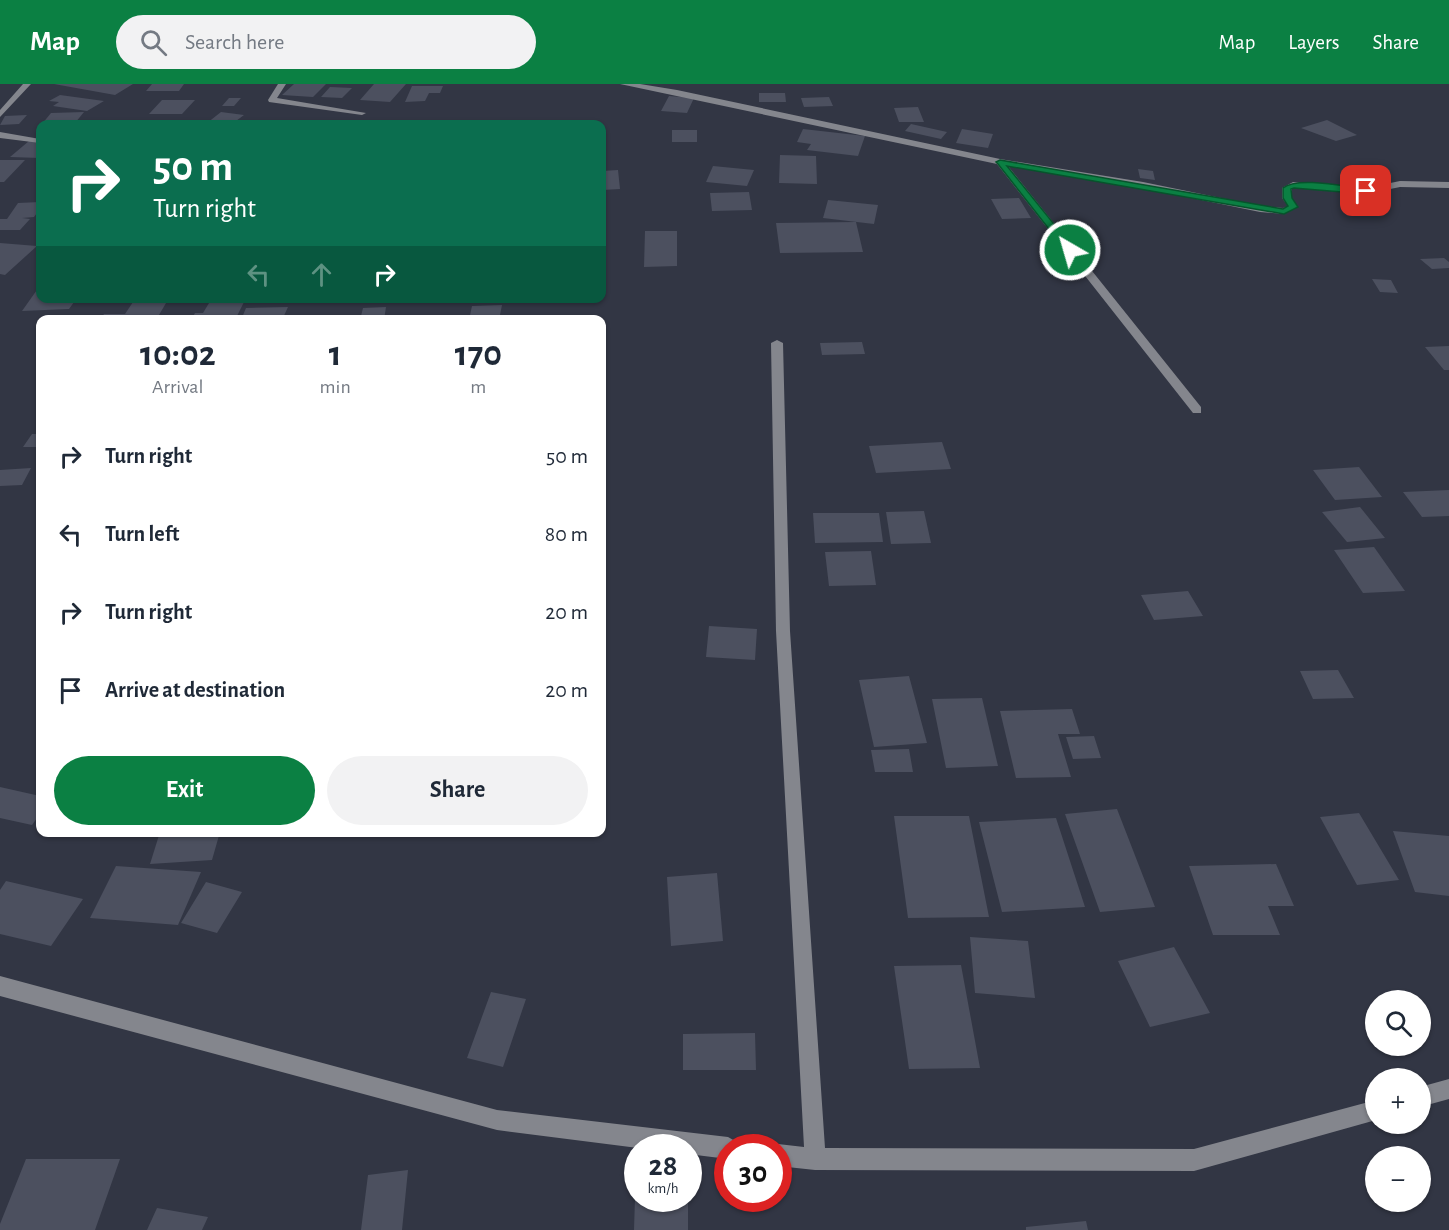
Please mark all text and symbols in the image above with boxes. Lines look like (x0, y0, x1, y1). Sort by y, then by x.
search box (116, 15, 536, 69)
icon: search (137, 26, 170, 59)
text: Map (30, 28, 80, 56)
text: Search here (185, 31, 284, 53)
text: Map (1219, 32, 1255, 53)
text: Layers (1288, 32, 1339, 53)
text: Share (1372, 32, 1419, 53)
icon: right (54, 144, 132, 222)
text: 50 m (153, 146, 233, 188)
pin (1340, 165, 1391, 216)
icon: arrive (1349, 174, 1382, 207)
text: Turn right (153, 195, 256, 222)
position arrow (1038, 218, 1102, 282)
icon: left (242, 258, 275, 291)
icon: ahead (305, 258, 338, 291)
icon: right (368, 258, 401, 291)
text: 10:02 (140, 336, 216, 372)
text: 1 (329, 336, 342, 372)
text: 170 (455, 336, 502, 372)
text: Arrival (152, 377, 204, 397)
text: min (320, 377, 351, 397)
text: m (470, 377, 486, 397)
icon: right (54, 440, 87, 473)
text: Turn right (105, 445, 192, 467)
text: 50 m (546, 445, 588, 467)
icon: left (54, 518, 87, 551)
text: Turn left (105, 523, 179, 545)
text: 80 m (545, 523, 588, 545)
icon: right (54, 596, 87, 629)
text: Turn right (105, 601, 192, 623)
text: 20 m (545, 601, 588, 623)
icon: arrive (54, 674, 87, 707)
text: Arrive at destination (105, 679, 285, 701)
text: 20 m (545, 679, 588, 701)
button: Exit (54, 756, 315, 825)
button: Share (327, 756, 588, 825)
map controls (1365, 990, 1431, 1212)
button: search (1365, 990, 1431, 1056)
button: + (1365, 1068, 1431, 1134)
speed limit sign: 30 (714, 1134, 792, 1212)
button: − (1365, 1146, 1431, 1212)
text: 28 (649, 1151, 677, 1181)
text: km/h (648, 1181, 678, 1196)

